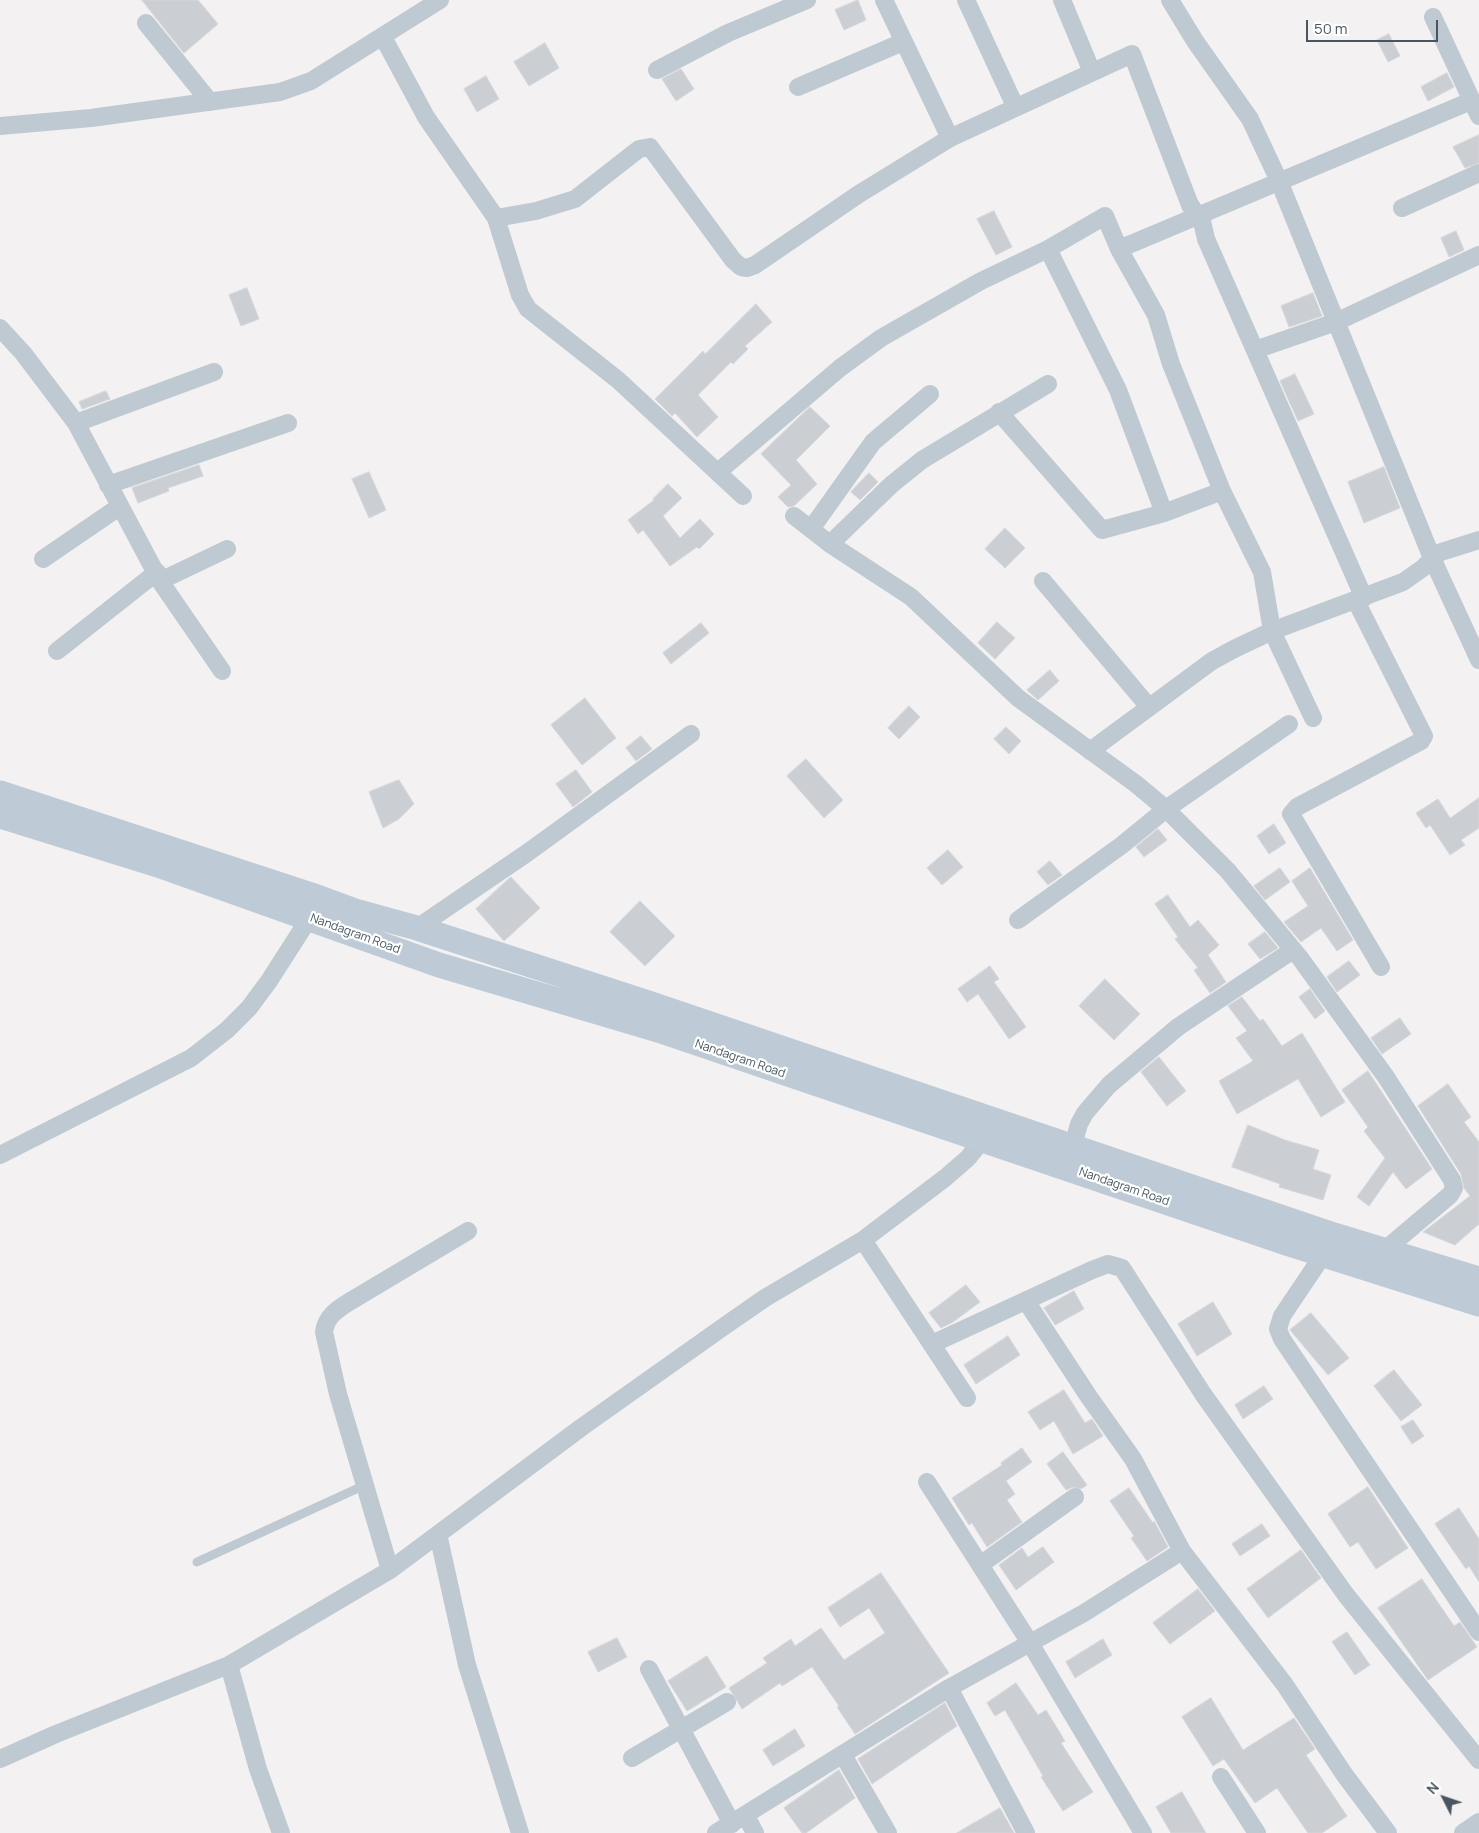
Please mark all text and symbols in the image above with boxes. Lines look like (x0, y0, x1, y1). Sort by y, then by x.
scale bar (1309, 10, 1442, 42)
text: 50 m (1314, 18, 1348, 39)
street label: Nandagram Road (308, 911, 402, 957)
street label: Nandagram Road (693, 1037, 787, 1081)
street label: Nandagram Road (1077, 1165, 1171, 1209)
north arrow (1419, 1773, 1469, 1823)
text: N (1422, 1778, 1443, 1798)

